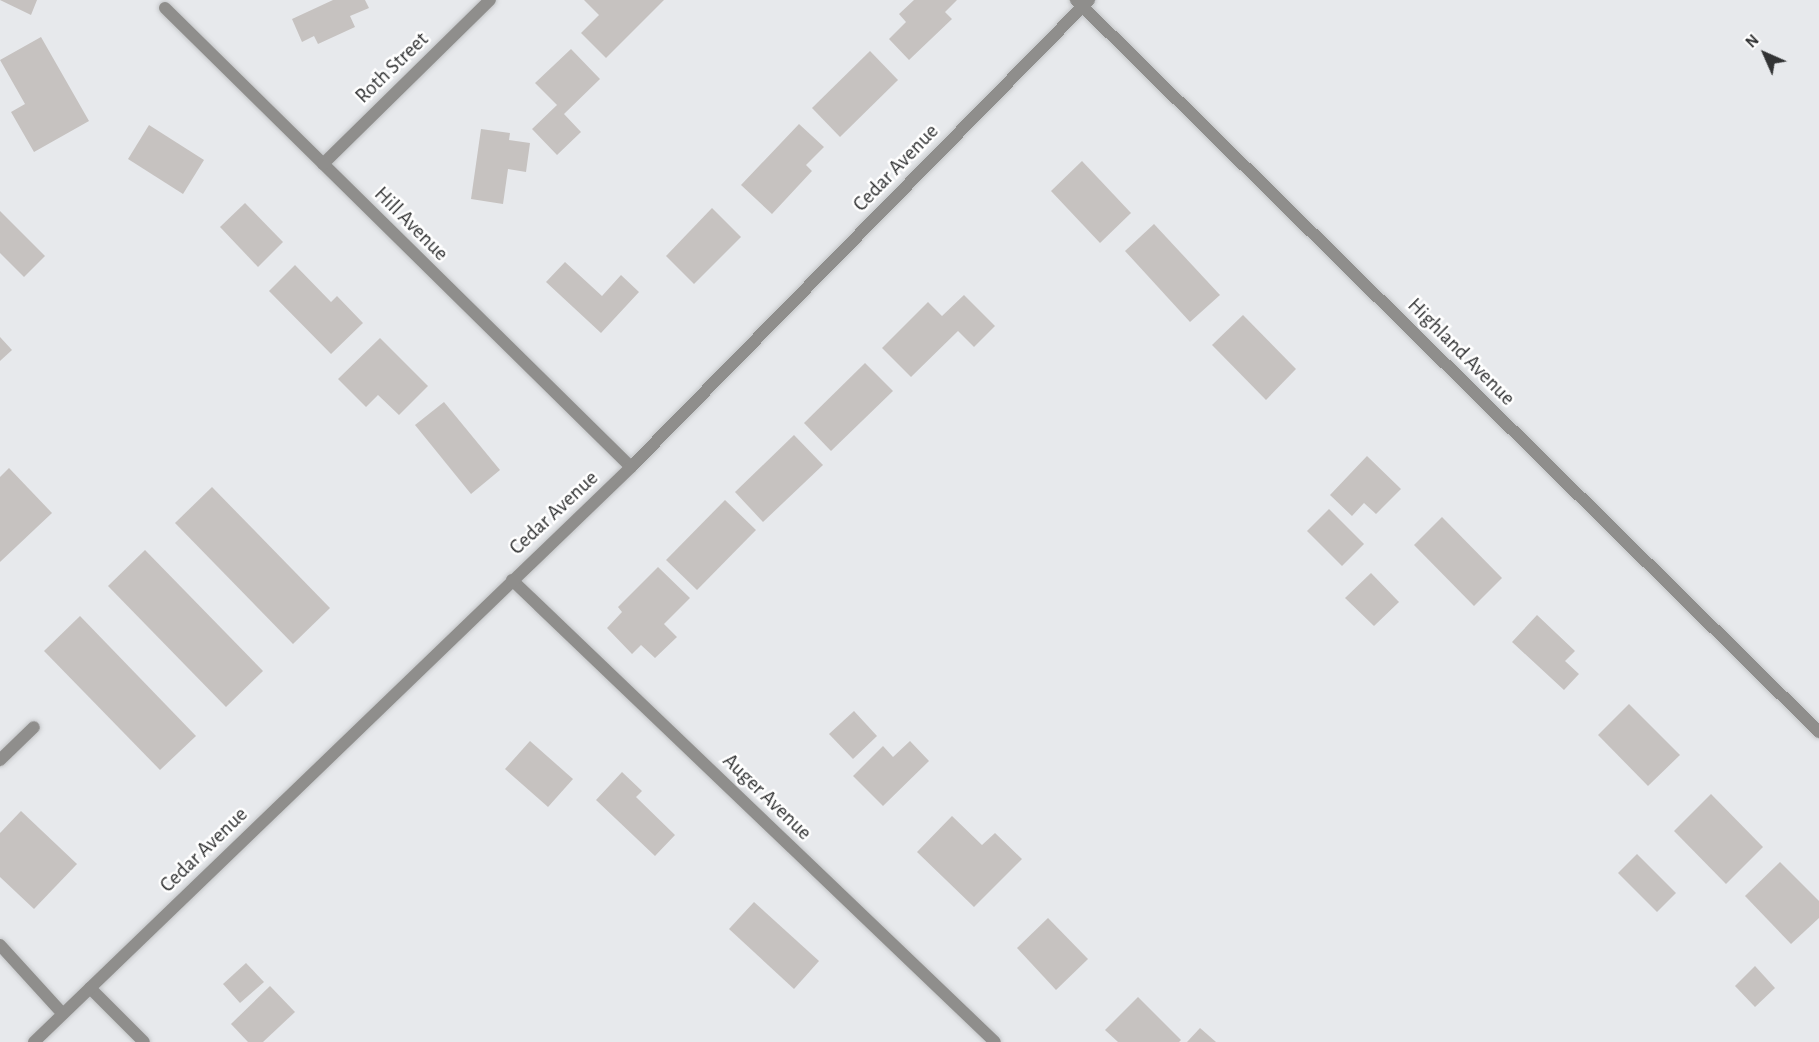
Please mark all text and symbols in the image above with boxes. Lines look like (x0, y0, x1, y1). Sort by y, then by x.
north arrow (1735, 24, 1795, 84)
street label: Roth Street (350, 27, 434, 109)
text: N (1743, 32, 1762, 51)
street label: Cedar Avenue (848, 119, 944, 217)
street label: Hill Avenue (369, 182, 453, 266)
street label: Highland Avenue (1402, 293, 1520, 411)
street label: Cedar Avenue (504, 466, 604, 560)
street label: Auger Avenue (717, 748, 817, 846)
street label: Cedar Avenue (155, 802, 253, 898)

